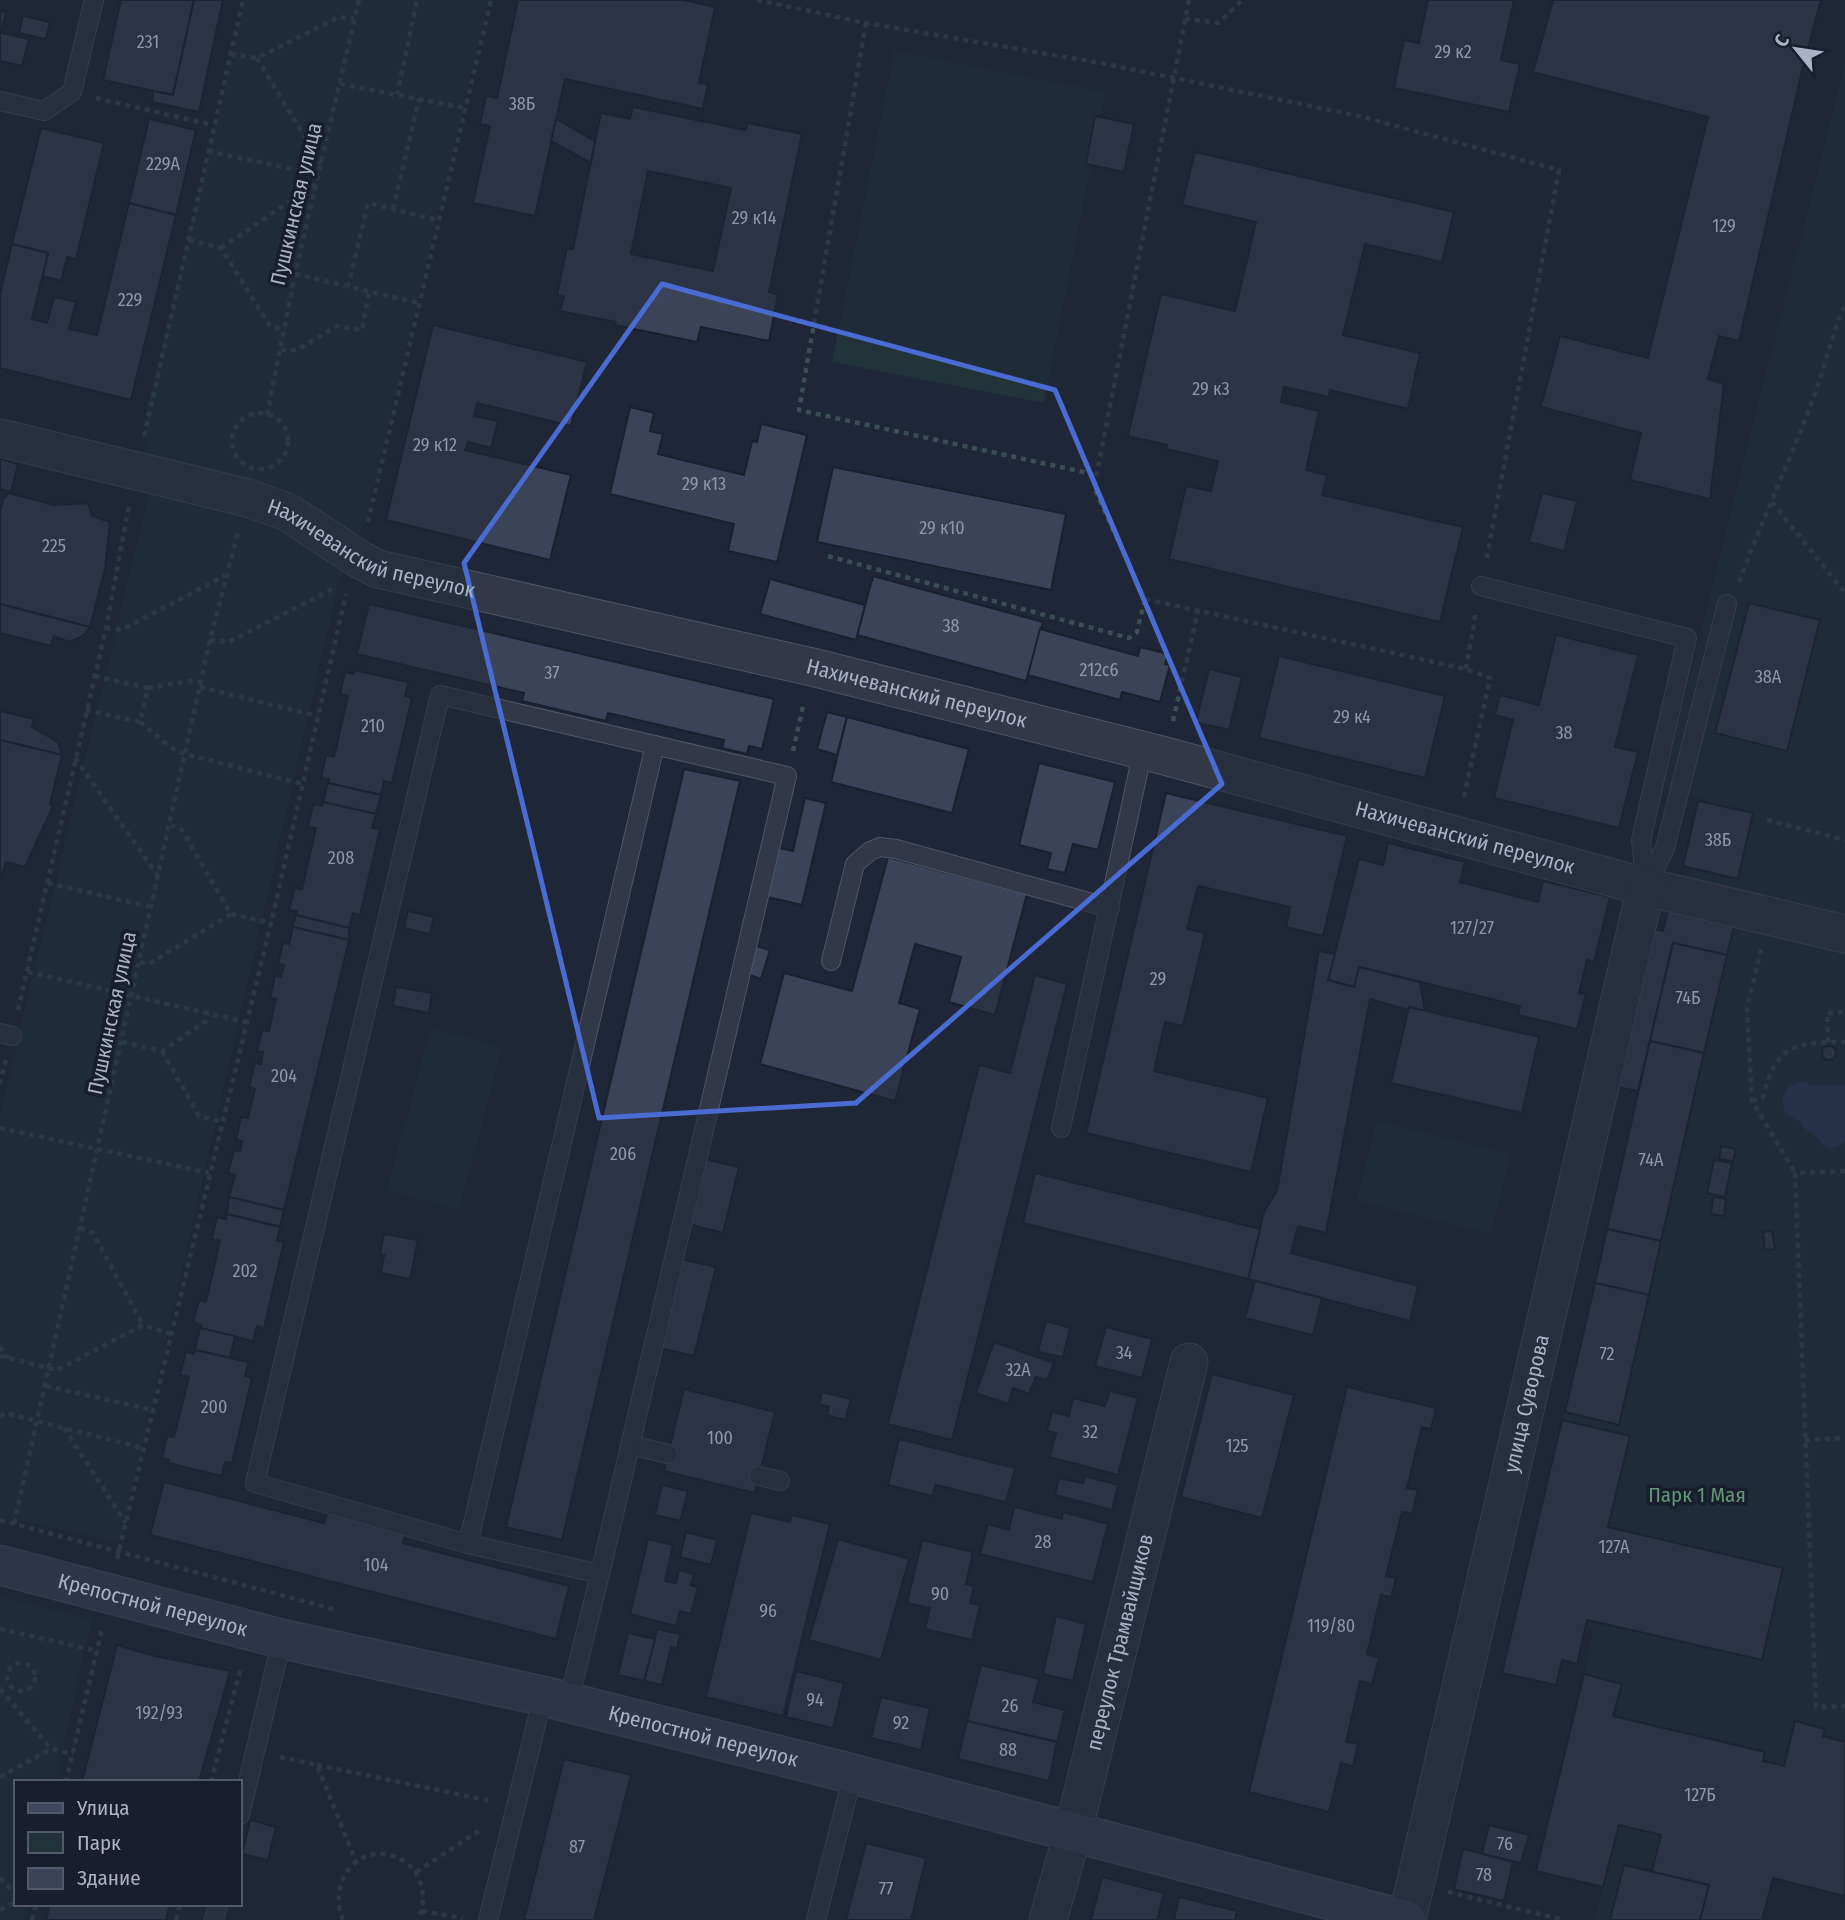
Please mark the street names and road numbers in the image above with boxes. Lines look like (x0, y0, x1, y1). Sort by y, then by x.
street label: Пушкинская улица (265, 120, 327, 288)
street label: Нахичеванский переулок (264, 493, 478, 604)
street label: Нахичеванский переулок (804, 653, 1030, 734)
street label: Нахичеванский переулок (1352, 795, 1578, 880)
street label: Пушкинская улица (82, 929, 142, 1097)
street label: улица Суворова (1498, 1332, 1555, 1475)
street label: переулок Трамвайщиков (1081, 1531, 1159, 1753)
street label: Крепостной переулок (55, 1568, 250, 1642)
street label: Крепостной переулок (606, 1700, 801, 1773)

